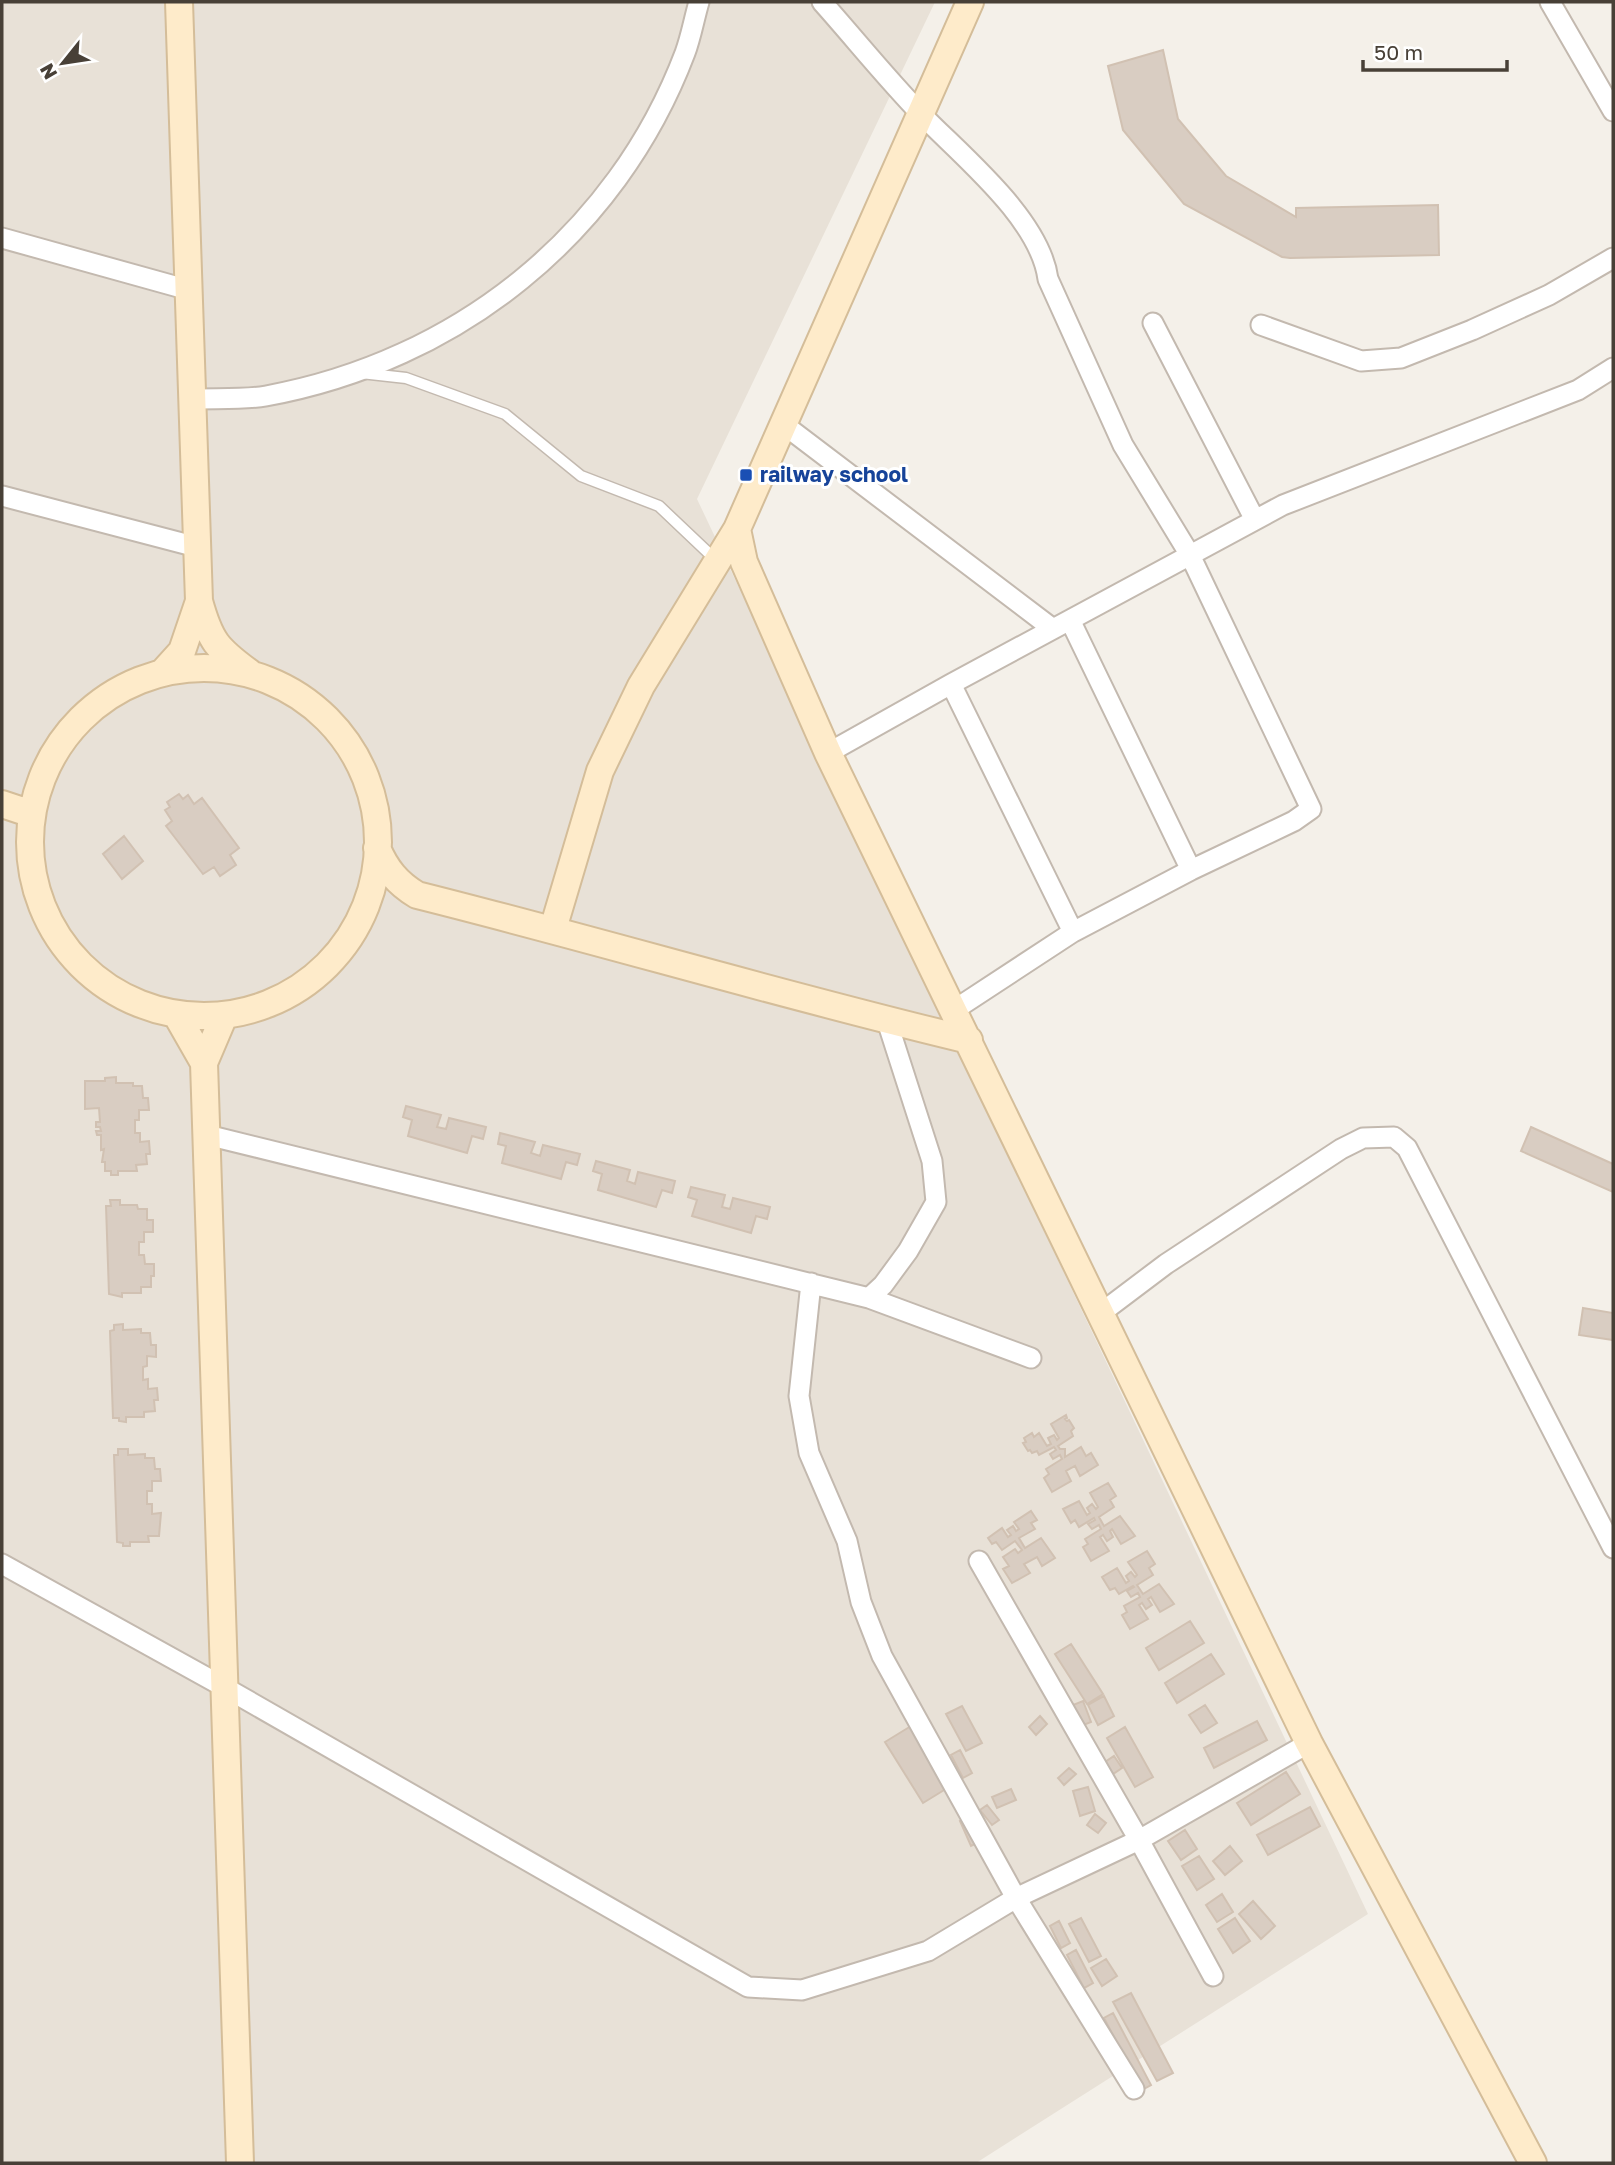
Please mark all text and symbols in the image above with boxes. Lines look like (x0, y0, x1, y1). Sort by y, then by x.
north arrow (28, 28, 98, 98)
scale bar (1363, 28, 1506, 72)
text: 50 m (1374, 39, 1423, 65)
text: N (34, 60, 61, 84)
place label: railway school (760, 461, 908, 487)
marker: railway school (738, 467, 754, 483)

